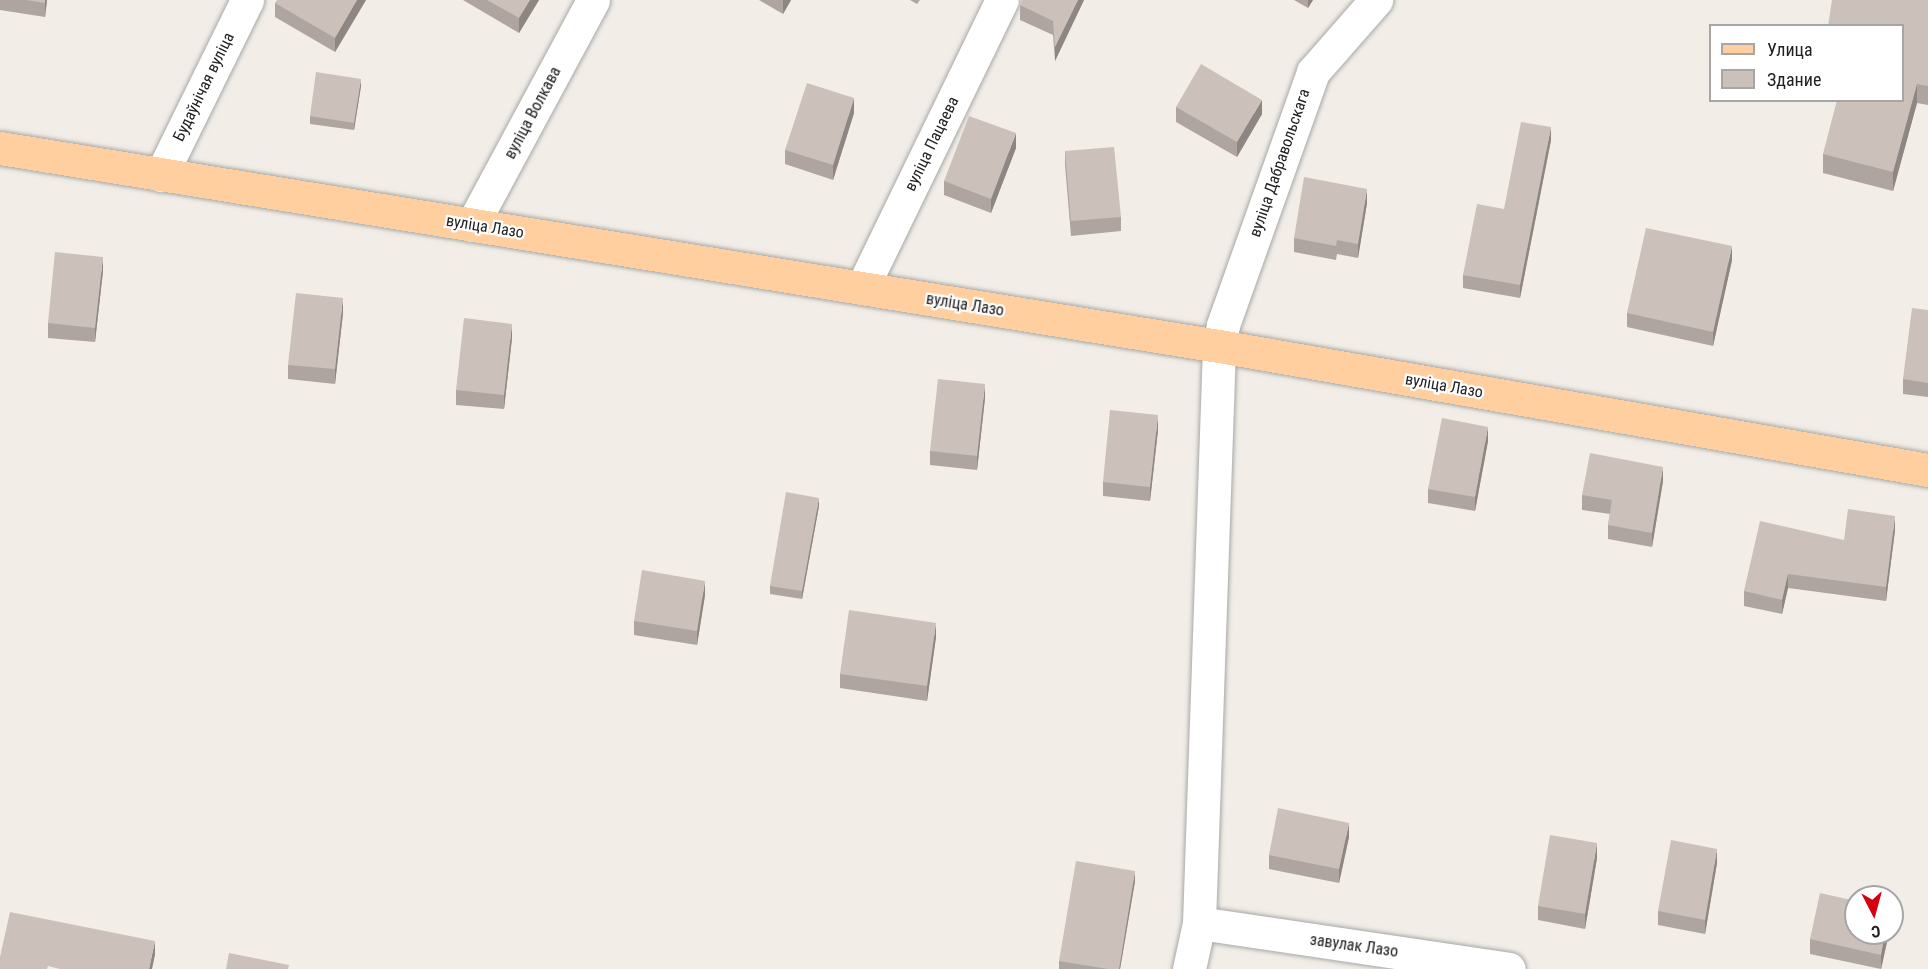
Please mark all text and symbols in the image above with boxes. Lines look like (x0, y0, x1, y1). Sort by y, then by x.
legend (1709, 24, 1904, 102)
street label: Будаўнічая вуліца (169, 30, 239, 144)
text: Улица (1767, 39, 1813, 60)
street label: вуліца Волкава (501, 64, 565, 162)
text: Здание (1767, 69, 1821, 90)
street label: вуліца Дабравольскага (1246, 86, 1314, 240)
street label: вуліца Пацаева (901, 94, 963, 194)
street label: вуліца Лазо (445, 211, 525, 243)
street label: вуліца Лазо (925, 289, 1005, 321)
street label: вуліца Лазо (1404, 370, 1484, 402)
north arrow (1844, 885, 1904, 945)
text: С (1870, 921, 1881, 941)
street label: завулак Лазо (1309, 930, 1399, 962)

